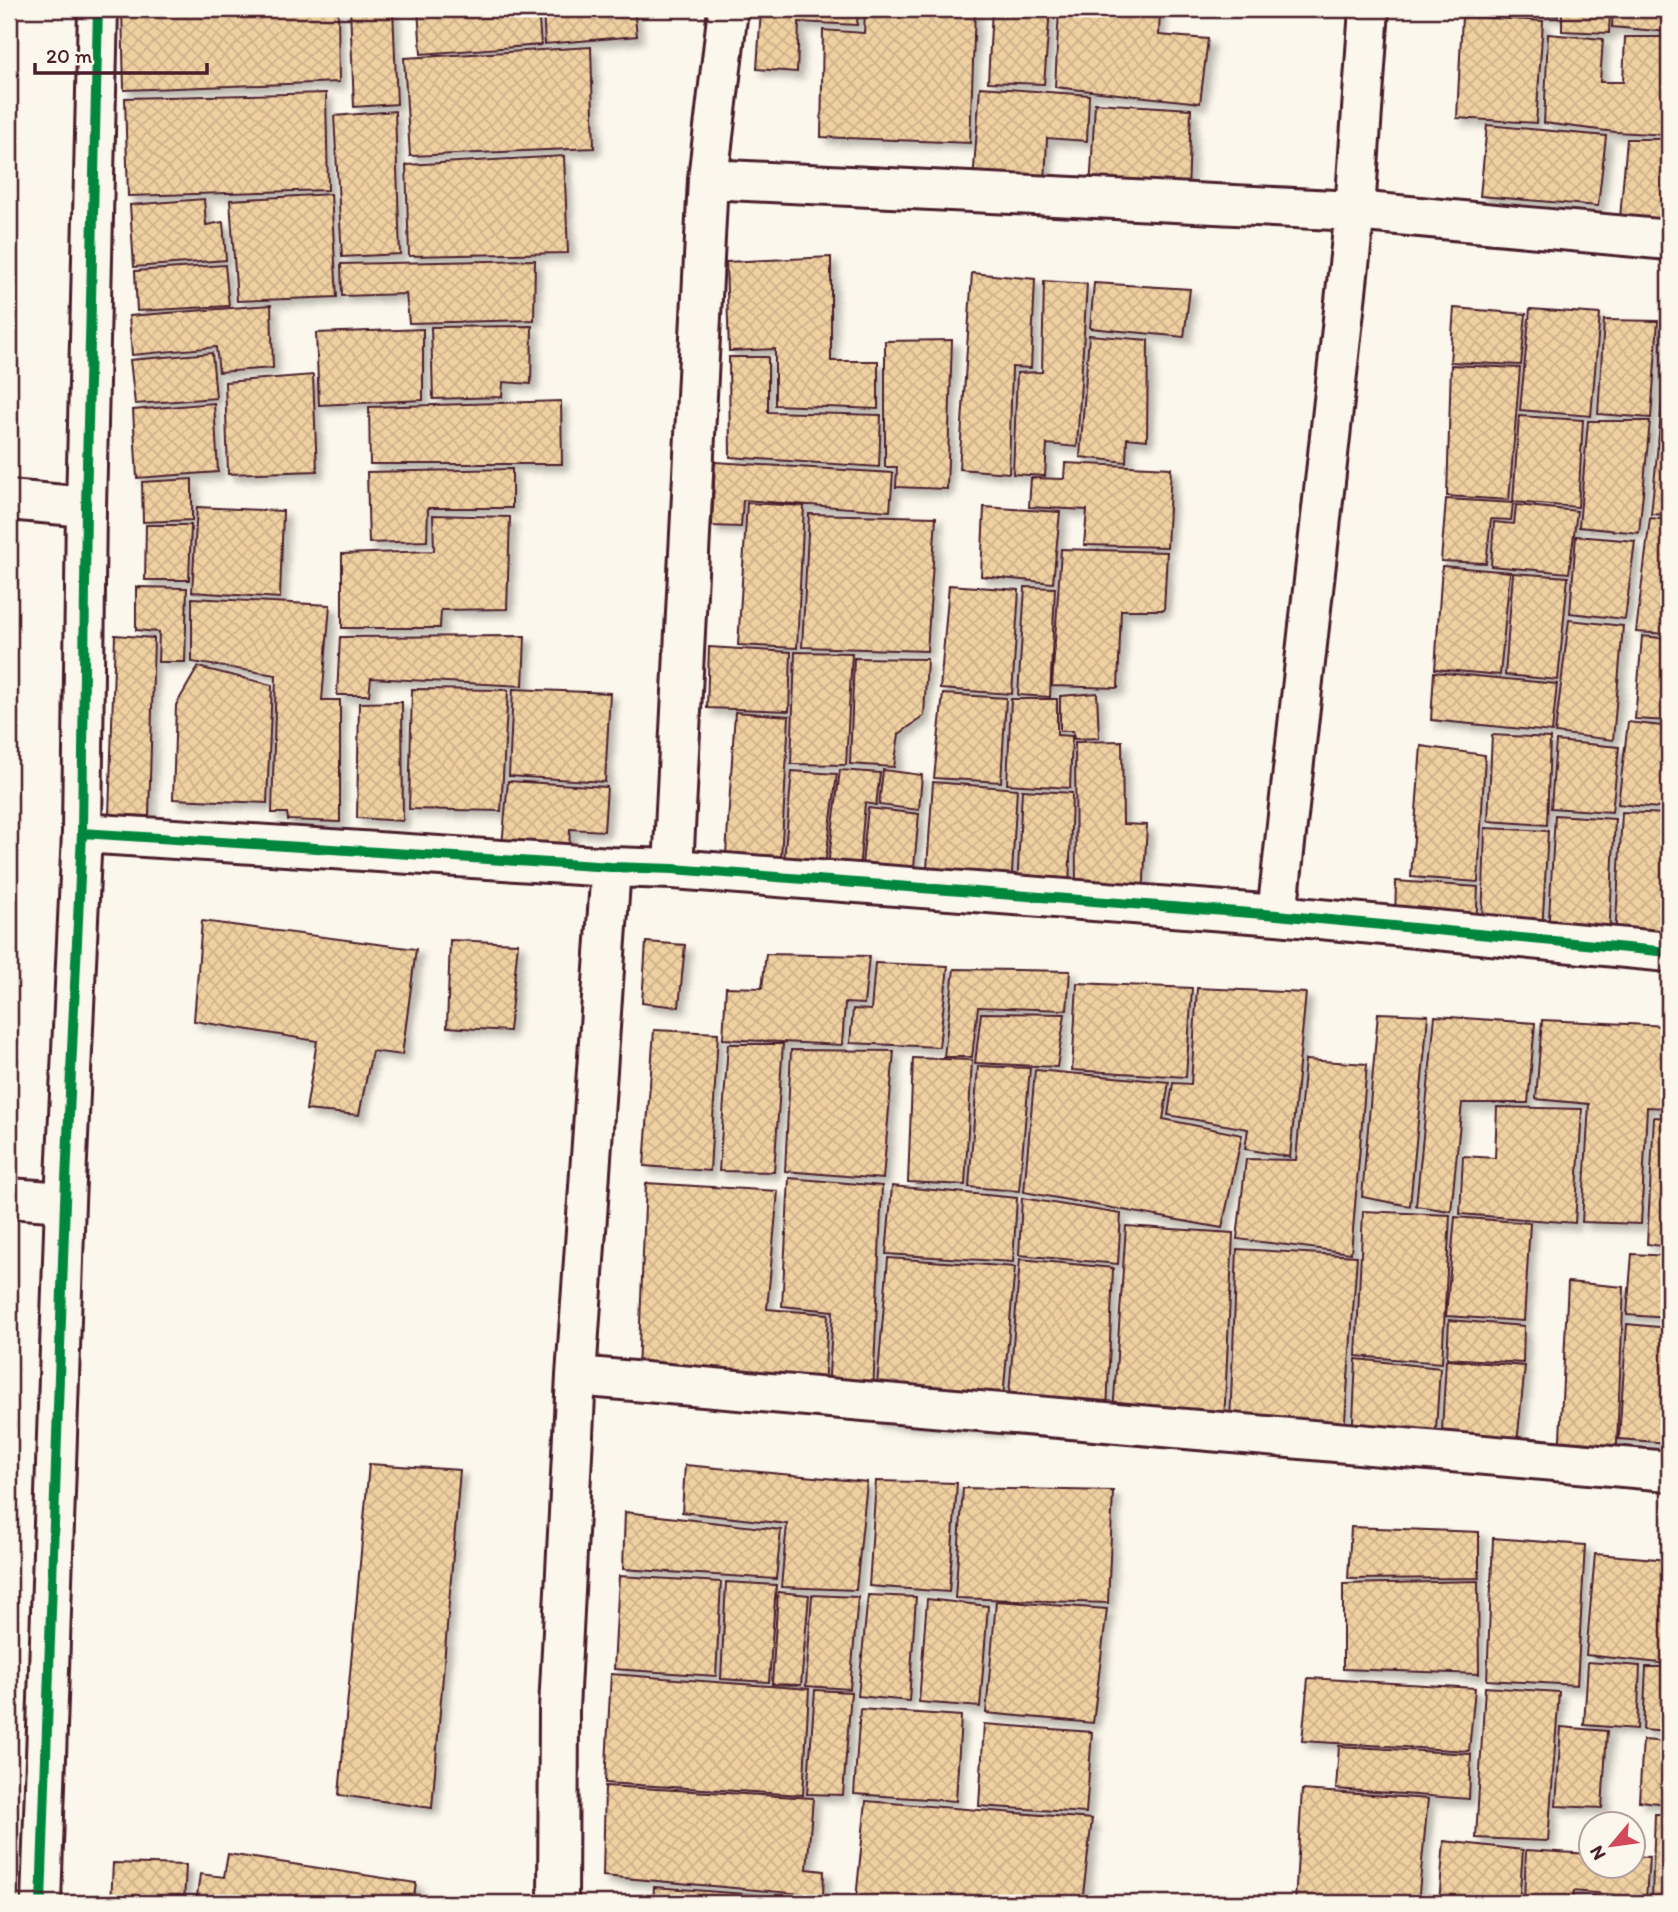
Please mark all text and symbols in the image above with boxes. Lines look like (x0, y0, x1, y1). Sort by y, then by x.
scale bar (35, 32, 206, 76)
text: 20 m (46, 43, 93, 68)
north arrow (1576, 1811, 1646, 1881)
text: N (1584, 1842, 1611, 1864)

